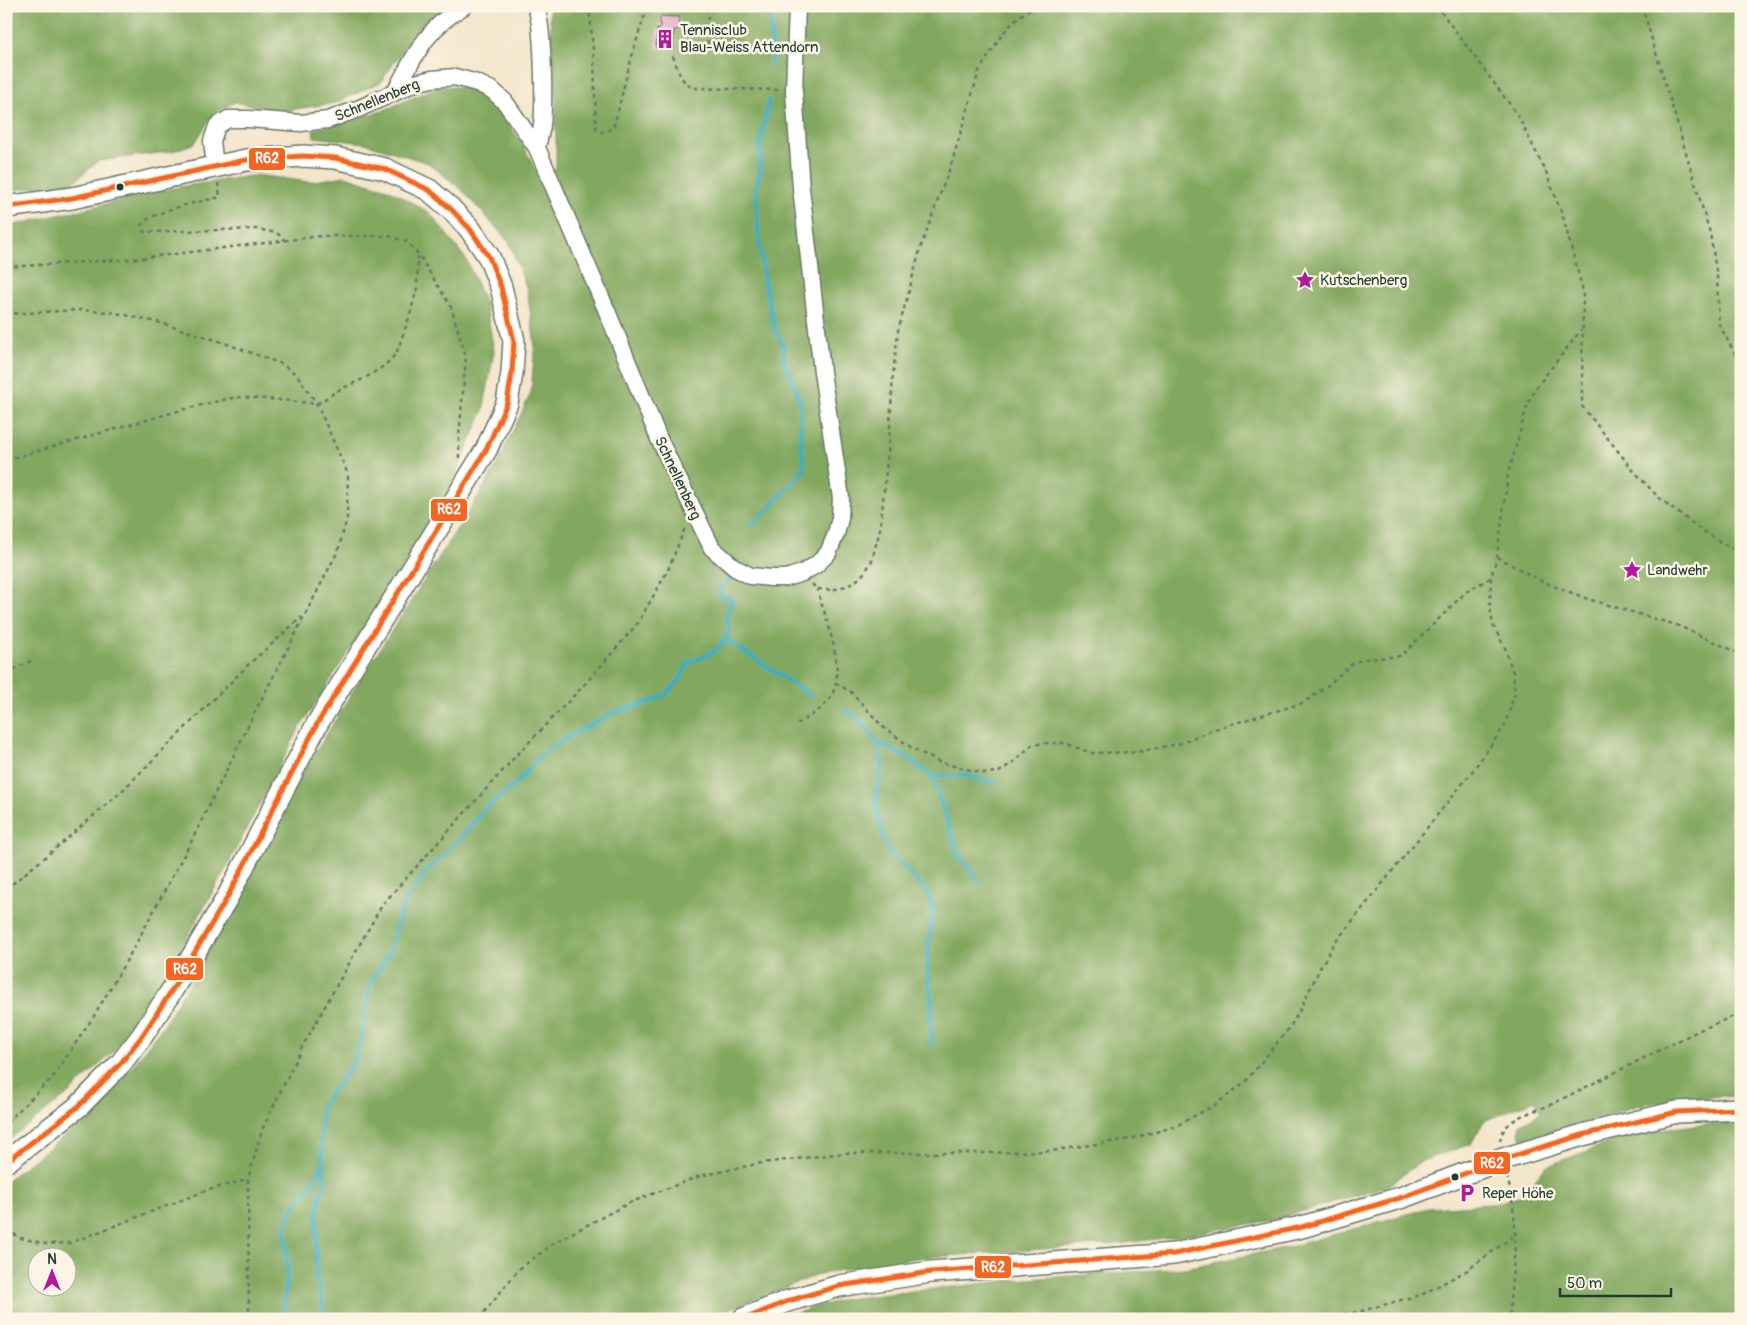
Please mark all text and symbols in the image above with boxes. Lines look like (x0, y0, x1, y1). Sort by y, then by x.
place label: Tennisclub Blau-Weiss Attendorn (680, 21, 819, 57)
building icon: Tennisclub Blau-Weiss Attendorn (654, 28, 676, 50)
street label: Schnellenberg (332, 75, 422, 126)
line badge: R62 (248, 147, 286, 171)
text: R62 (255, 150, 279, 167)
unlabelled marker (115, 182, 125, 192)
place icon: Kutschenberg (1294, 269, 1316, 291)
place label: Kutschenberg (1320, 271, 1407, 290)
street label: Schnellenberg (650, 434, 705, 523)
line badge: R62 (430, 498, 468, 522)
text: R62 (437, 501, 461, 518)
place icon: Landwehr (1621, 559, 1643, 581)
place label: Landwehr (1647, 561, 1708, 580)
line badge: R62 (165, 957, 204, 981)
text: R62 (173, 961, 197, 978)
line badge: R62 (1473, 1151, 1511, 1175)
text: R62 (1480, 1155, 1504, 1172)
unlabelled marker (1450, 1172, 1460, 1182)
parking icon: Reper Höhe (1456, 1182, 1478, 1204)
place label: Reper Höhe (1482, 1184, 1554, 1203)
north arrow (28, 1248, 78, 1298)
text: N (47, 1251, 57, 1268)
line badge: R62 (974, 1255, 1012, 1279)
text: R62 (981, 1259, 1005, 1276)
scale bar (1560, 1265, 1671, 1297)
text: 50 m (1567, 1274, 1602, 1293)

